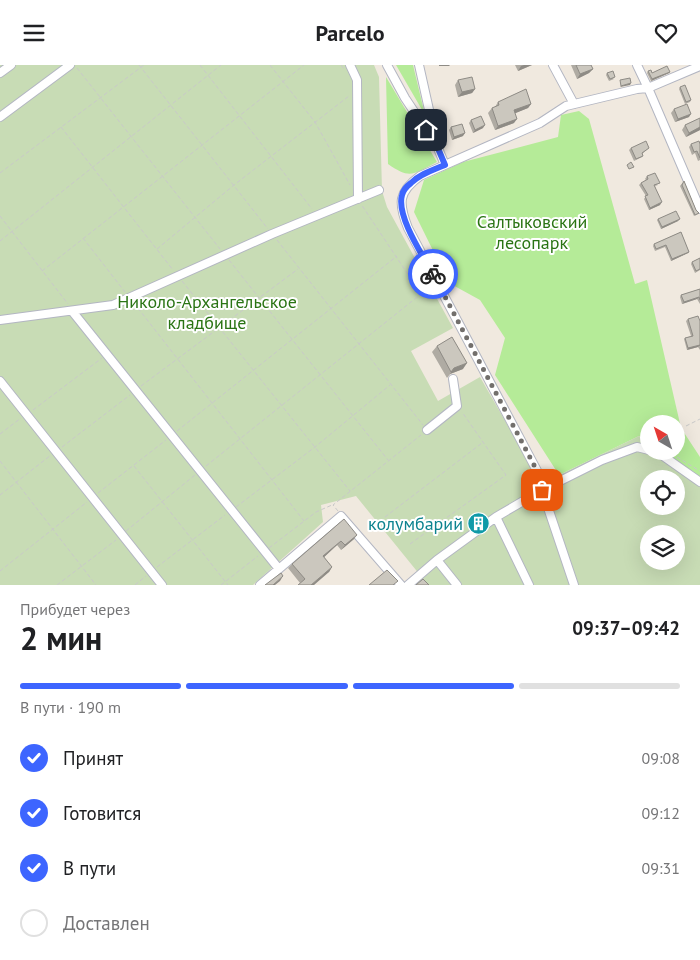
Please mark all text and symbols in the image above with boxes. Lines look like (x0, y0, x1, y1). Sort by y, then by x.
icon: menu (20, 19, 48, 47)
text: Parcelo (315, 19, 385, 47)
icon: heart (652, 19, 680, 47)
pin (405, 109, 447, 151)
icon: home (412, 116, 440, 144)
park label: Салтыковский лесопарк (477, 210, 587, 254)
courier (408, 249, 458, 299)
icon: bike (419, 260, 447, 288)
park label: Николо-Архангельское кладбище (117, 290, 297, 334)
north arrow (640, 415, 685, 460)
map controls (640, 415, 685, 570)
pin (521, 469, 563, 511)
button: locate (640, 470, 685, 515)
icon: bag (528, 476, 556, 504)
place label: колумбарий (368, 512, 463, 535)
building icon: колумбарий (467, 512, 491, 536)
button: layers (640, 525, 685, 570)
text: Прибудет через (20, 599, 130, 619)
text: 09:37–09:42 (572, 616, 680, 640)
text: 2 мин (20, 617, 102, 659)
text: В пути · 190 m (20, 697, 121, 717)
icon: check (20, 744, 48, 772)
text: Принят (63, 746, 123, 770)
text: 09:08 (642, 748, 680, 768)
icon: check (20, 799, 48, 827)
text: Готовится (63, 801, 141, 825)
text: 09:12 (642, 803, 680, 823)
icon: check (20, 854, 48, 882)
text: В пути (63, 856, 116, 880)
text: 09:31 (642, 858, 680, 878)
text: Доставлен (63, 911, 150, 935)

